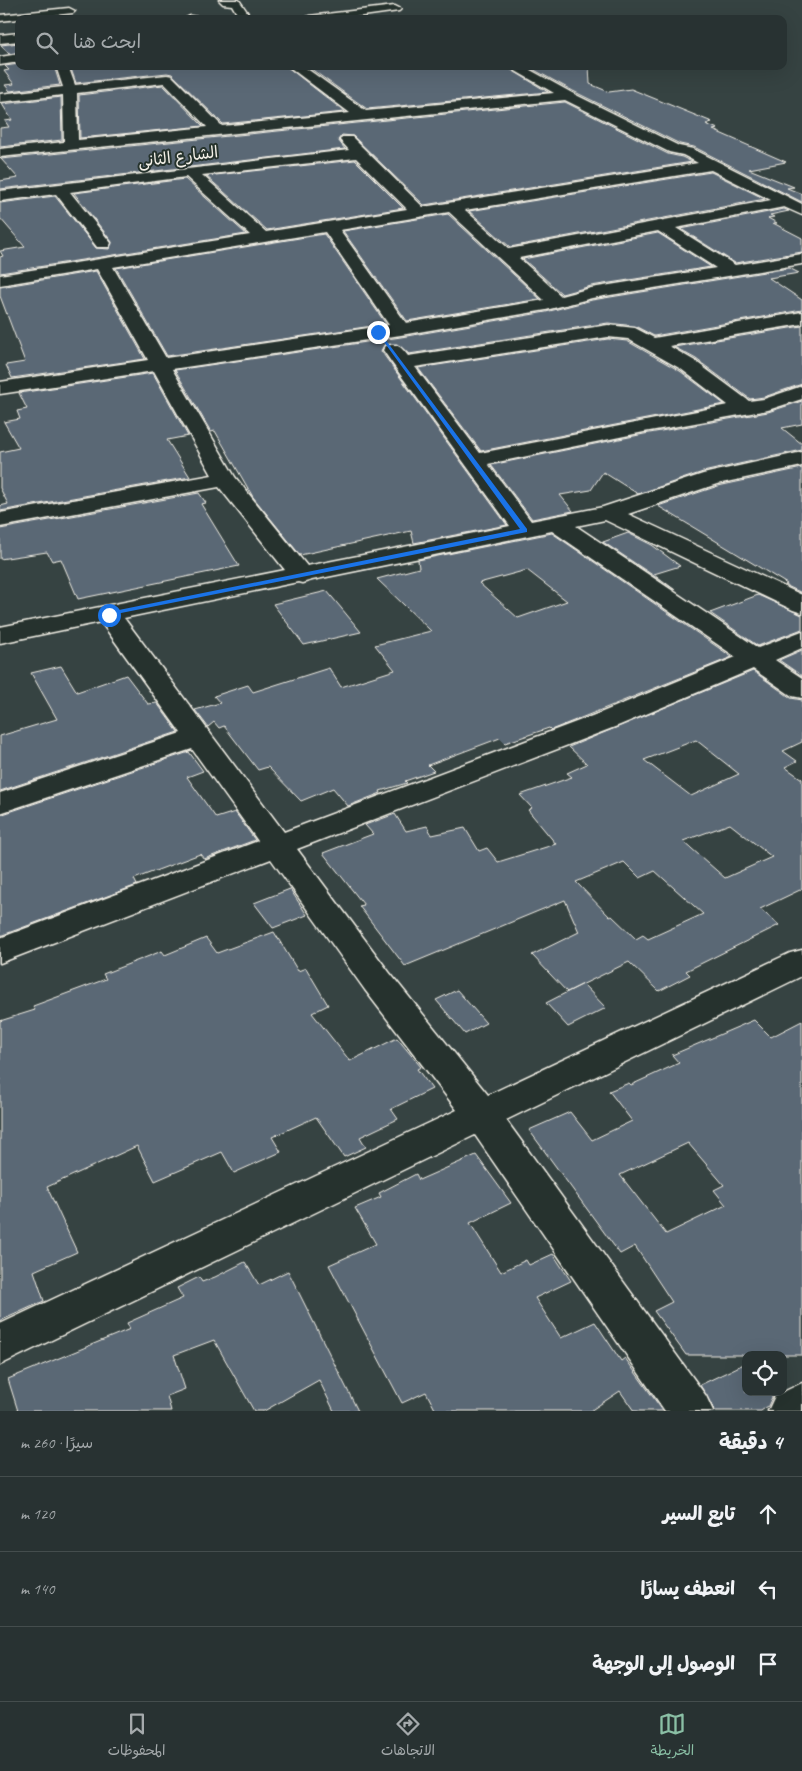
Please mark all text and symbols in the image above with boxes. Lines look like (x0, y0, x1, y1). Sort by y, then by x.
search box (15, 15, 787, 70)
icon: search (33, 29, 61, 57)
text: ابحث هنا (73, 30, 141, 54)
street label: الشارع الثانى (137, 142, 219, 173)
route end (367, 321, 390, 344)
route start (98, 604, 121, 627)
map controls (742, 1351, 787, 1396)
button: locate (742, 1351, 787, 1396)
text: 4 دقيقة (719, 1429, 782, 1455)
text: سيرًا · 260 m (20, 1433, 93, 1453)
icon: ahead (754, 1500, 782, 1528)
text: تابع السير (663, 1502, 735, 1526)
text: 120 m (20, 1504, 54, 1524)
icon: left (754, 1575, 782, 1603)
text: انعطف يسارًا (641, 1577, 735, 1601)
text: 140 m (20, 1579, 54, 1599)
icon: arrive (754, 1650, 782, 1678)
text: الوصول إلى الوجهة (592, 1652, 735, 1676)
tab: المحفوظات (108, 1710, 165, 1763)
tab: الاتجاهات (381, 1710, 435, 1763)
tab: الخريطة (651, 1710, 694, 1763)

